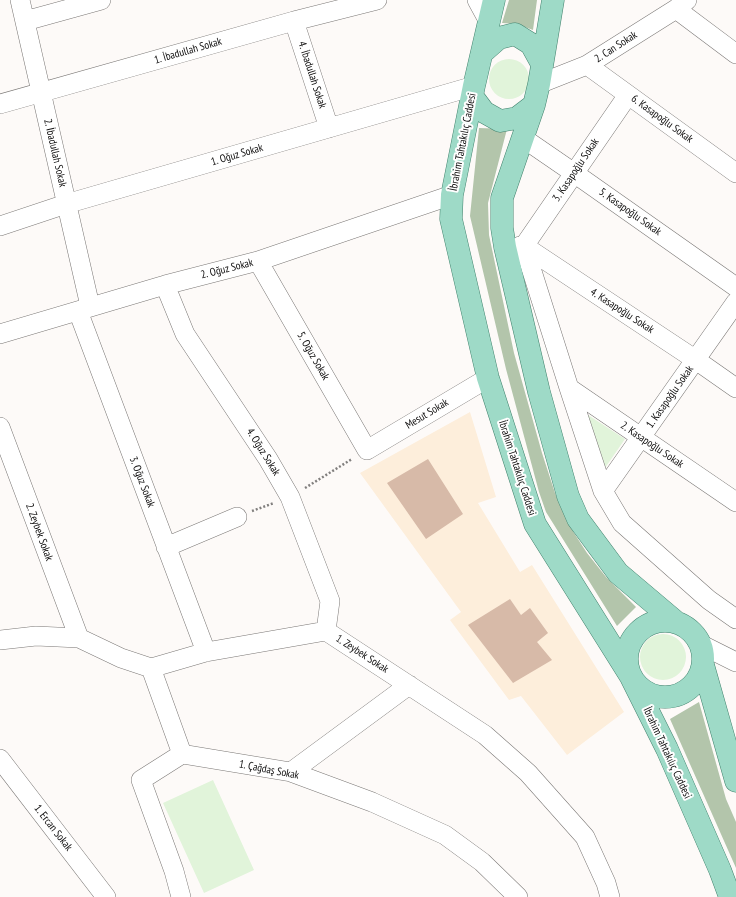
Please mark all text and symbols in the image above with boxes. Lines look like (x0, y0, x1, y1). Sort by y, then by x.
street label: 2. Can Sokak (592, 28, 640, 66)
street label: 1. İbadullah Sokak (153, 35, 223, 67)
street label: 4. İbadullah Sokak (295, 40, 329, 110)
street label: İbrahim Tahtakılıç Caddesi (447, 92, 479, 192)
street label: 6. Kasapoğlu Sokak (628, 92, 696, 146)
street label: 2. İbadullah Sokak (41, 118, 69, 188)
street label: 3. Kasapoğlu Sokak (550, 136, 602, 204)
street label: 1. Oğuz Sokak (209, 141, 265, 169)
street label: 5. Kasapoğlu Sokak (596, 186, 664, 238)
street label: 2. Oğuz Sokak (199, 256, 255, 282)
street label: 4. Kasapoğlu Sokak (588, 286, 656, 336)
street label: 5. Oğuz Sokak (294, 330, 332, 382)
street label: 1. Kasapoğlu Sokak (644, 363, 696, 431)
street label: Mesut Sokak (403, 396, 451, 432)
street label: İbrahim Tahtakılıç Caddesi (495, 419, 539, 517)
street label: 2. Kasapoğlu Sokak (618, 419, 686, 471)
street label: 4. Oğuz Sokak (243, 426, 283, 478)
street label: 3. Oğuz Sokak (126, 455, 158, 509)
street label: 2. Zeybek Sokak (22, 501, 56, 563)
street label: 1. Zeybek Sokak (333, 632, 391, 676)
street label: İbrahim Tahtakılıç Caddesi (640, 705, 694, 801)
street label: 1. Çağdaş Sokak (238, 758, 300, 782)
street label: 1. Ercan Sokak (31, 802, 75, 854)

